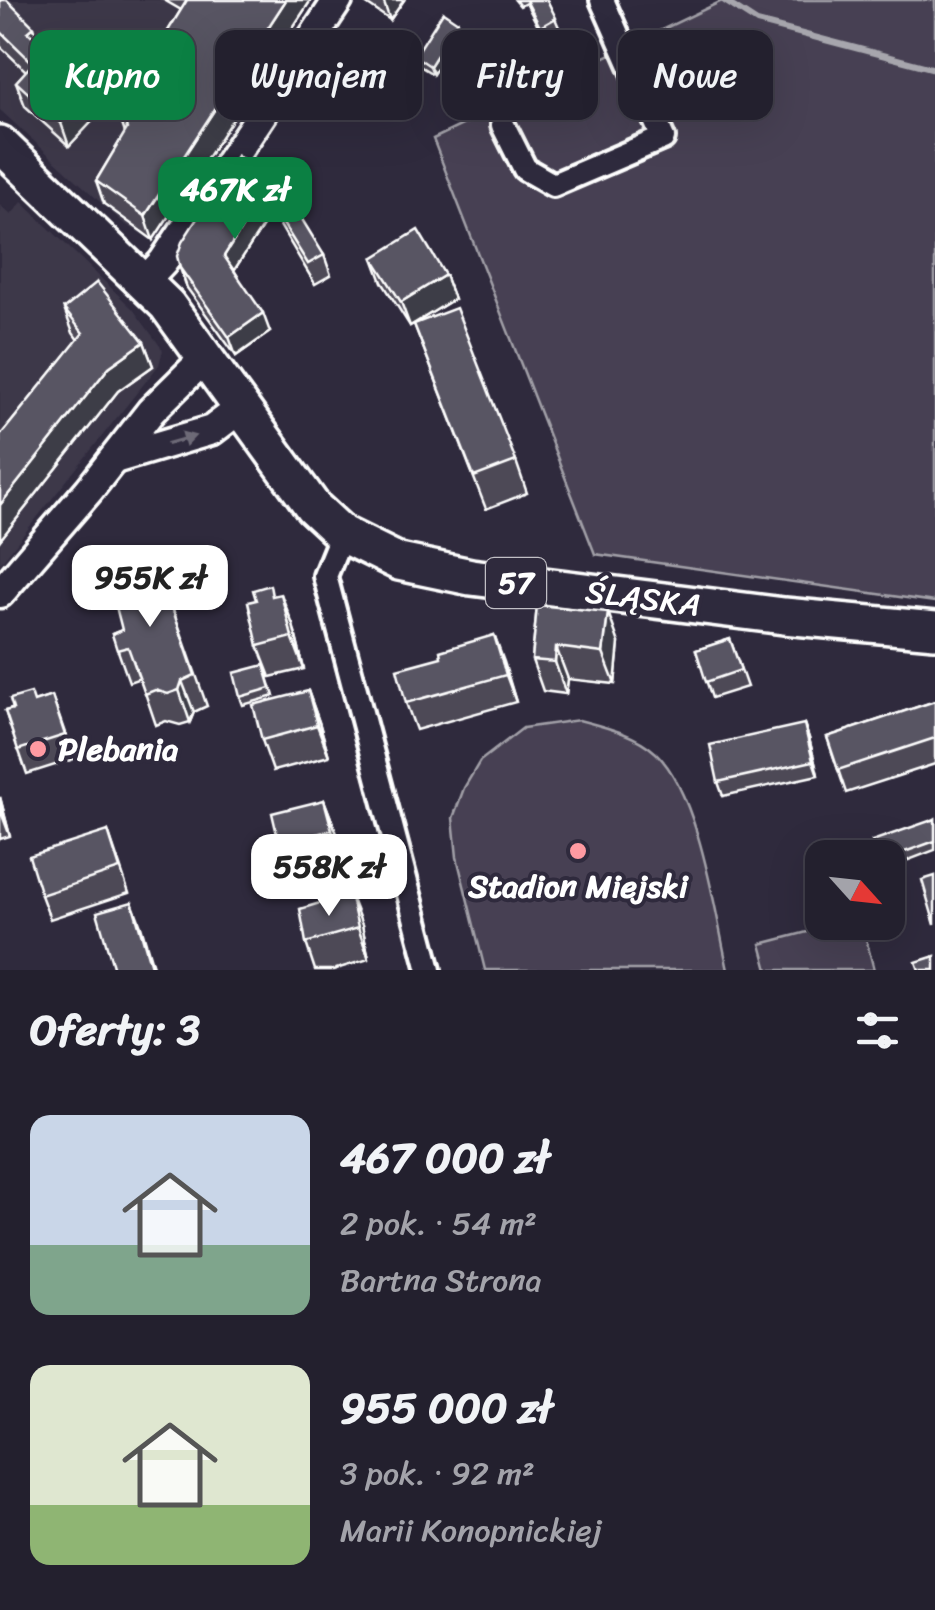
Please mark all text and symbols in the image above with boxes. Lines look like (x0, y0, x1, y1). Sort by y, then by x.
chip: Kupno (30, 30, 195, 120)
chip: Wynajem (215, 30, 422, 120)
chip: Filtry (442, 30, 598, 120)
chip: Nowe (618, 30, 773, 120)
pin: 467K zł (143, 157, 327, 242)
text: 467K zł (180, 161, 290, 218)
one-way arrow (166, 432, 197, 447)
pin: 955K zł (58, 545, 242, 630)
text: 955K zł (94, 549, 206, 606)
road number: 57 (486, 558, 546, 608)
street label: ŚLĄSKA (582, 563, 704, 634)
place label: Plebania (58, 721, 178, 778)
marker: Plebania (27, 738, 49, 760)
pin: 558K zł (237, 834, 421, 919)
text: 558K zł (273, 838, 385, 895)
marker: Stadion Miejski (567, 840, 589, 862)
north arrow (805, 840, 905, 940)
map controls (805, 840, 905, 940)
place label: Stadion Miejski (467, 858, 689, 915)
text: Oferty: 3 (30, 993, 200, 1067)
icon: filters (850, 1003, 905, 1058)
text: 467 000 zł (340, 1121, 549, 1195)
icon: home (110, 1155, 230, 1275)
text: 2 pok. · 54 m² (340, 1195, 537, 1252)
text: Bartna Strona (340, 1252, 542, 1309)
text: 955 000 zł (340, 1371, 552, 1445)
icon: home (110, 1405, 230, 1525)
text: 3 pok. · 92 m² (340, 1445, 535, 1502)
text: Marii Konopnickiej (340, 1502, 602, 1559)

